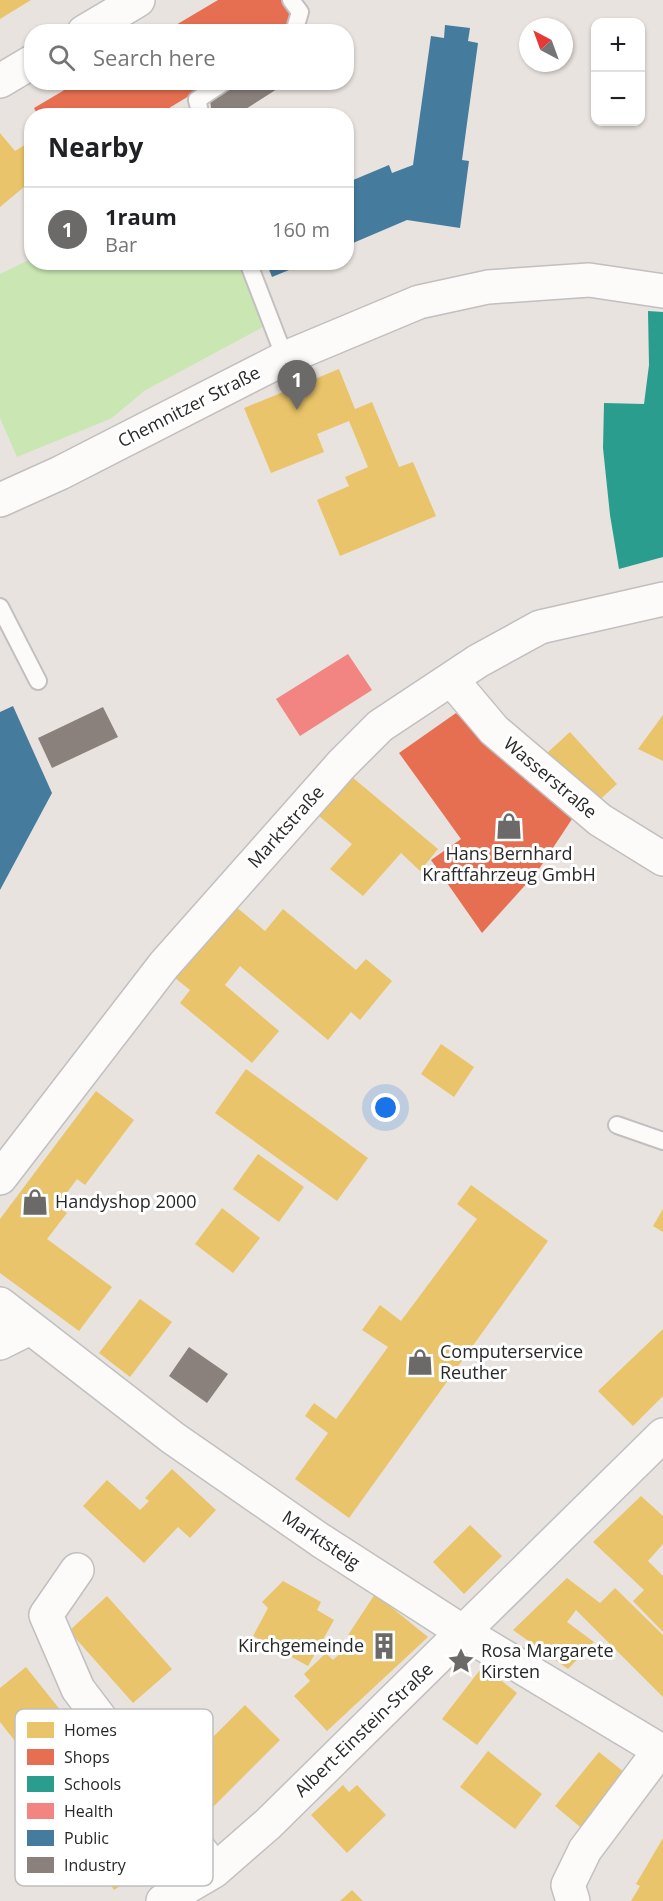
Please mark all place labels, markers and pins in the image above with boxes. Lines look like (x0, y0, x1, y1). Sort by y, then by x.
pin: 1 (278, 360, 316, 410)
shop icon: Hans Bernhard Kraftfahrzeug GmbH (494, 811, 524, 841)
place label: Hans Bernhard Kraftfahrzeug GmbH (422, 841, 596, 886)
shop icon: Handyshop 2000 (20, 1187, 50, 1217)
place label: Handyshop 2000 (55, 1189, 197, 1213)
place label: Computerservice Reuther (440, 1339, 583, 1384)
shop icon: Computerservice Reuther (405, 1347, 435, 1377)
building icon: Kirchgemeinde (369, 1631, 399, 1661)
place label: Kirchgemeinde (238, 1633, 364, 1657)
place label: Rosa Margarete Kirsten (481, 1638, 614, 1683)
place icon: Rosa Margarete Kirsten (446, 1646, 476, 1676)

